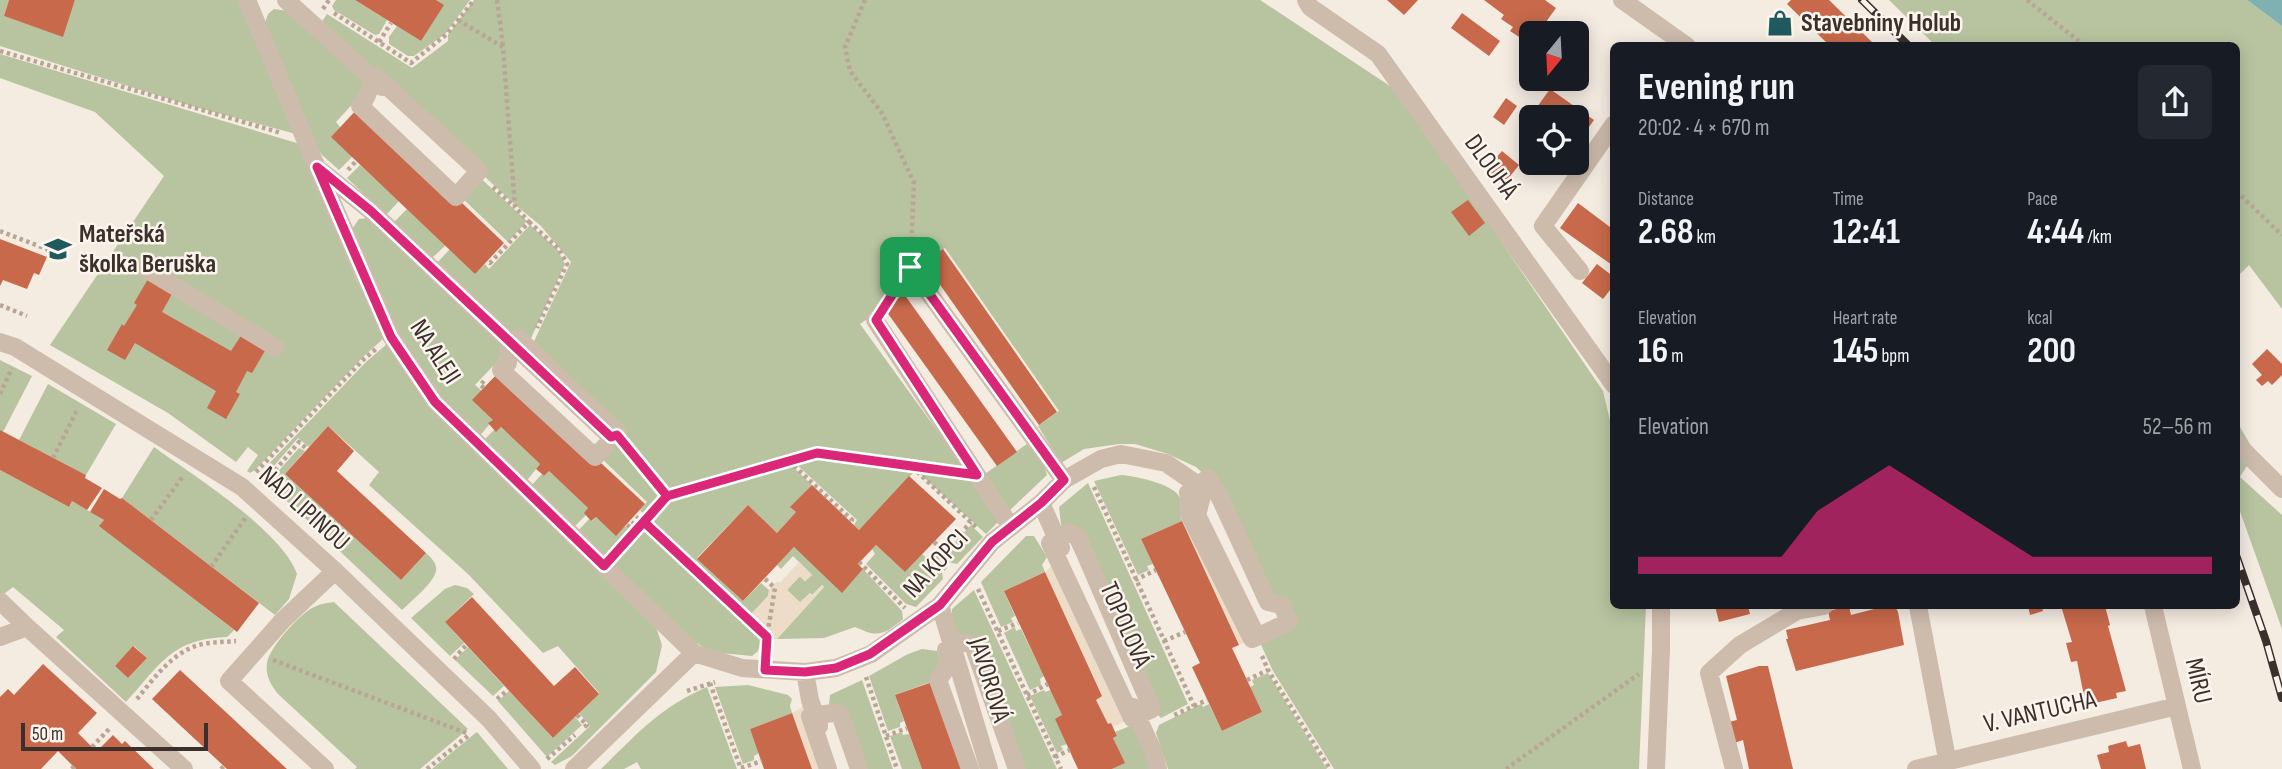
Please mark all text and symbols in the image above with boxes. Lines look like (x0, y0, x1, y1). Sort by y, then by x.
shop icon: Stavebniny Holub (1765, 8, 1795, 38)
place label: Stavebniny Holub (1801, 8, 1961, 39)
north arrow (1519, 21, 1589, 91)
map controls (1519, 21, 1589, 175)
text: Evening run (1638, 65, 1795, 110)
button: share (2138, 65, 2212, 139)
button: locate (1519, 105, 1589, 175)
text: 20:02 · 4 × 670 m (1638, 114, 1769, 142)
street label: DLOUHÁ (1457, 129, 1525, 206)
text: Distance (1638, 188, 1694, 211)
text: Time (1833, 188, 1864, 211)
text: Pace (2027, 188, 2058, 211)
text: 2.68 (1638, 211, 1694, 254)
text: 12:41 (1833, 211, 1900, 254)
text: 4:44 (2027, 211, 2084, 254)
place label: Mateřská školka Beruška (79, 219, 216, 280)
text: km (1694, 226, 1716, 249)
text: /km (2084, 226, 2112, 249)
school or university icon: Mateřská školka Beruška (43, 234, 73, 264)
pin (880, 237, 940, 297)
icon: arrive (891, 248, 929, 286)
text: Elevation (1638, 307, 1697, 330)
text: Heart rate (1833, 307, 1898, 330)
text: kcal (2027, 307, 2052, 330)
street label: NA ALEJI (403, 314, 467, 390)
text: 16 (1638, 330, 1668, 373)
text: 145 (1833, 330, 1878, 373)
text: 200 (2027, 330, 2076, 373)
text: m (1668, 345, 1683, 368)
text: bpm (1878, 345, 1909, 368)
text: Elevation (1638, 413, 1709, 441)
text: 52–56 m (2143, 413, 2212, 441)
street label: NAD LIPINOU (252, 460, 356, 558)
street label: NA KOPCI (897, 524, 975, 604)
street label: TOPOLOVÁ (1092, 577, 1158, 673)
street label: JAVOROVÁ (961, 633, 1017, 727)
street label: MÍRU (2178, 655, 2218, 707)
street label: V. VANTUCHA (1981, 684, 2100, 740)
scale bar (21, 720, 208, 752)
text: 50 m (32, 723, 63, 746)

